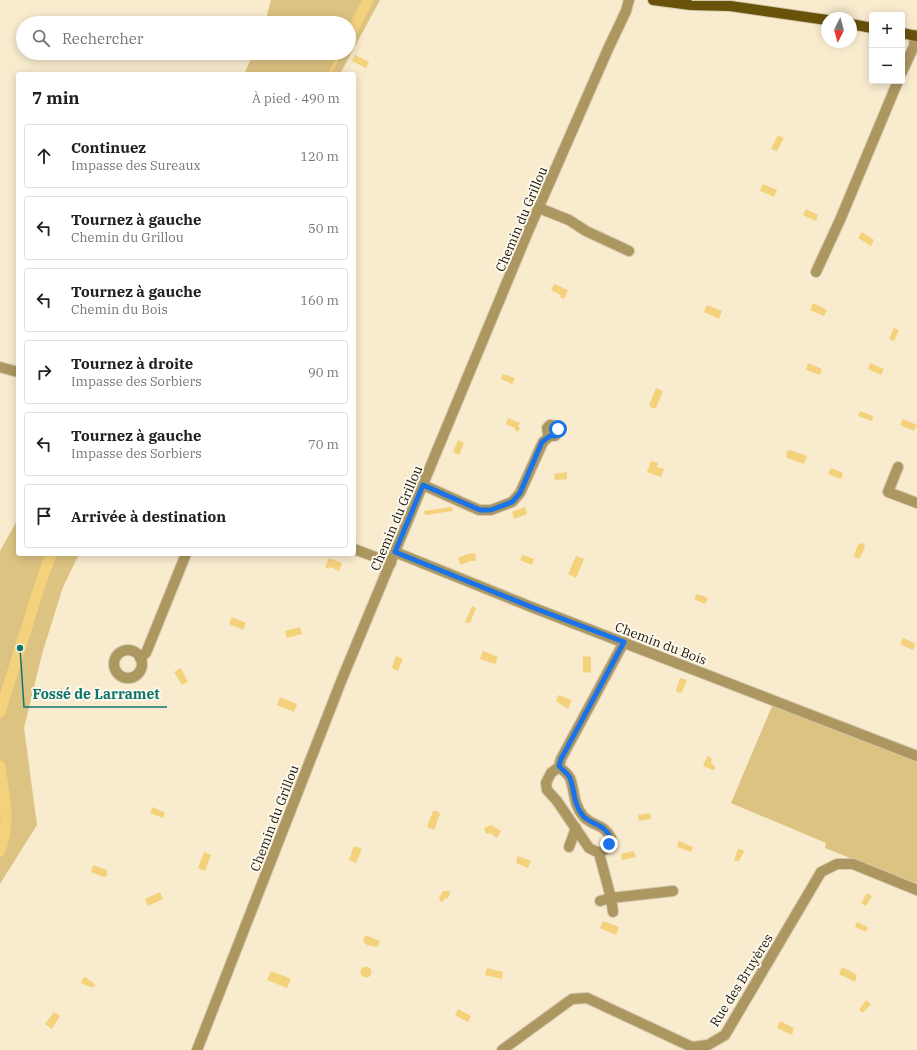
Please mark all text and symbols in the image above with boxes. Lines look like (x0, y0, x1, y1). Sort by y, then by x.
north arrow (821, 12, 857, 48)
map controls (869, 12, 905, 84)
button: + (869, 12, 905, 48)
search box (16, 16, 356, 60)
icon: search (30, 27, 52, 49)
text: Rechercher (62, 29, 143, 48)
button: − (869, 48, 905, 84)
text: 7 min (32, 87, 80, 109)
text: À pied · 490 m (252, 90, 340, 107)
text: Continuez (71, 138, 146, 157)
icon: ahead (33, 145, 55, 167)
text: 120 m (300, 148, 339, 165)
text: Impasse des Sureaux (71, 157, 201, 174)
street label: Chemin du Grillou (492, 164, 551, 274)
text: Tournez à gauche (71, 210, 202, 229)
icon: left (33, 217, 55, 239)
text: 50 m (308, 220, 339, 237)
text: Chemin du Grillou (71, 229, 184, 246)
text: Tournez à gauche (71, 282, 202, 301)
icon: left (33, 289, 55, 311)
text: 160 m (300, 292, 339, 309)
text: Chemin du Bois (71, 301, 168, 318)
text: Tournez à droite (71, 354, 193, 373)
icon: right (33, 361, 55, 383)
text: 90 m (308, 364, 339, 381)
text: Impasse des Sorbiers (71, 373, 202, 390)
route start (549, 420, 567, 438)
text: Tournez à gauche (71, 426, 202, 445)
icon: left (33, 433, 55, 455)
text: 70 m (308, 436, 339, 453)
text: Impasse des Sorbiers (71, 445, 202, 462)
street label: Chemin du Grillou (367, 463, 426, 573)
icon: arrive (33, 505, 55, 527)
text: Arrivée à destination (71, 507, 226, 526)
street label: Chemin du Bois (613, 618, 709, 669)
callout: Fossé de Larramet (24, 681, 167, 707)
text: Fossé de Larramet (32, 685, 160, 703)
street label: Chemin du Grillou (246, 763, 303, 874)
route end (600, 835, 618, 853)
street label: Rue des Bruyères (706, 931, 777, 1030)

